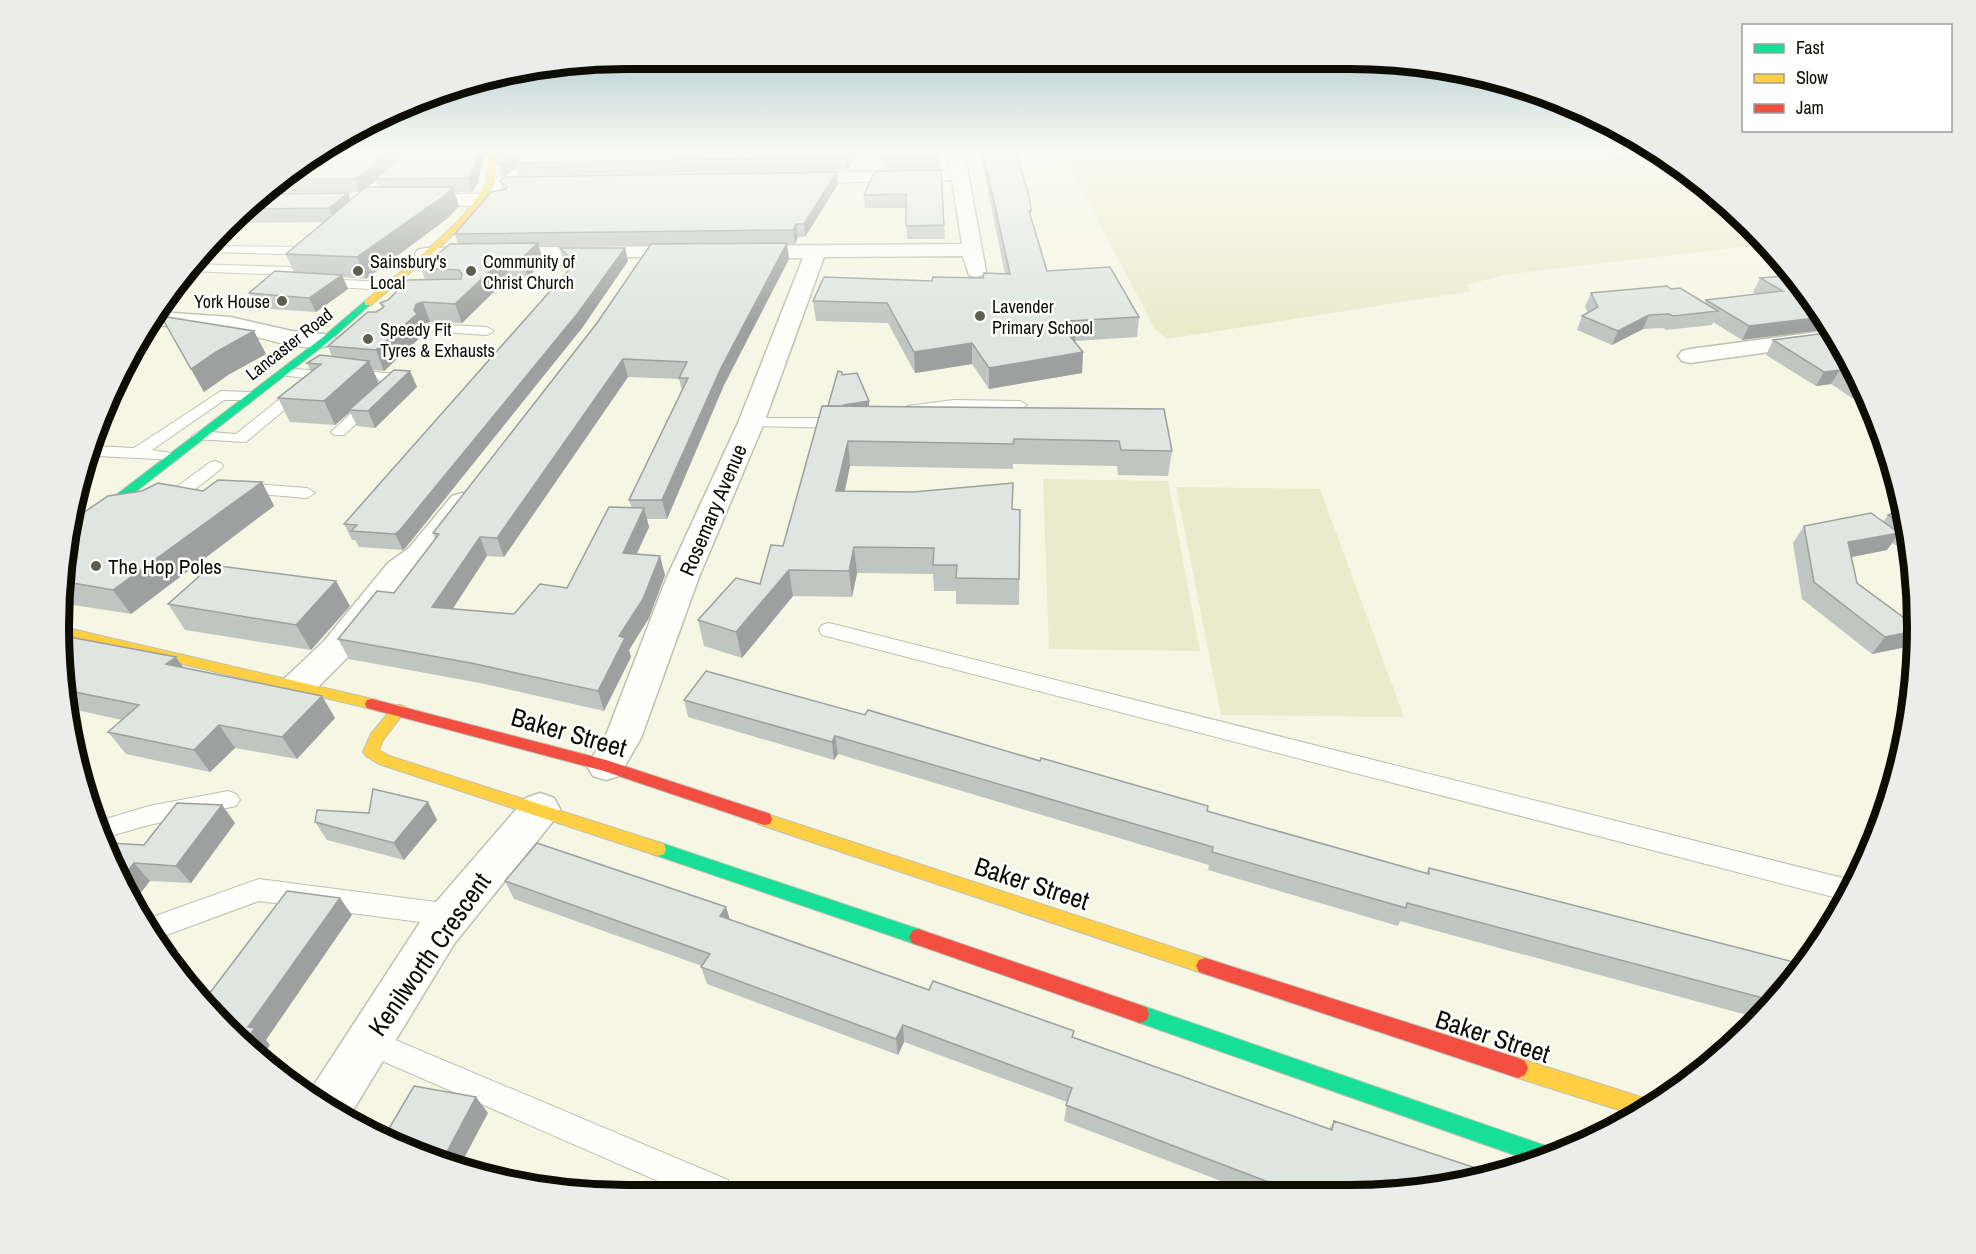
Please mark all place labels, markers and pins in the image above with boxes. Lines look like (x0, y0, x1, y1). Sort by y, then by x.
place label: Sainsbury's Local (370, 249, 447, 295)
place label: Community of Christ Church (483, 249, 576, 295)
marker: Sainsbury's Local (351, 264, 365, 278)
marker: Community of Christ Church (464, 264, 478, 278)
place label: York House (194, 289, 270, 314)
marker: York House (275, 294, 289, 308)
place label: Lavender Primary School (992, 294, 1093, 340)
marker: Lavender Primary School (973, 309, 987, 323)
place label: Speedy Fit Tyres & Exhausts (380, 317, 495, 363)
marker: Speedy Fit Tyres & Exhausts (361, 332, 375, 346)
place label: The Hop Poles (108, 552, 222, 581)
marker: The Hop Poles (89, 559, 103, 573)

